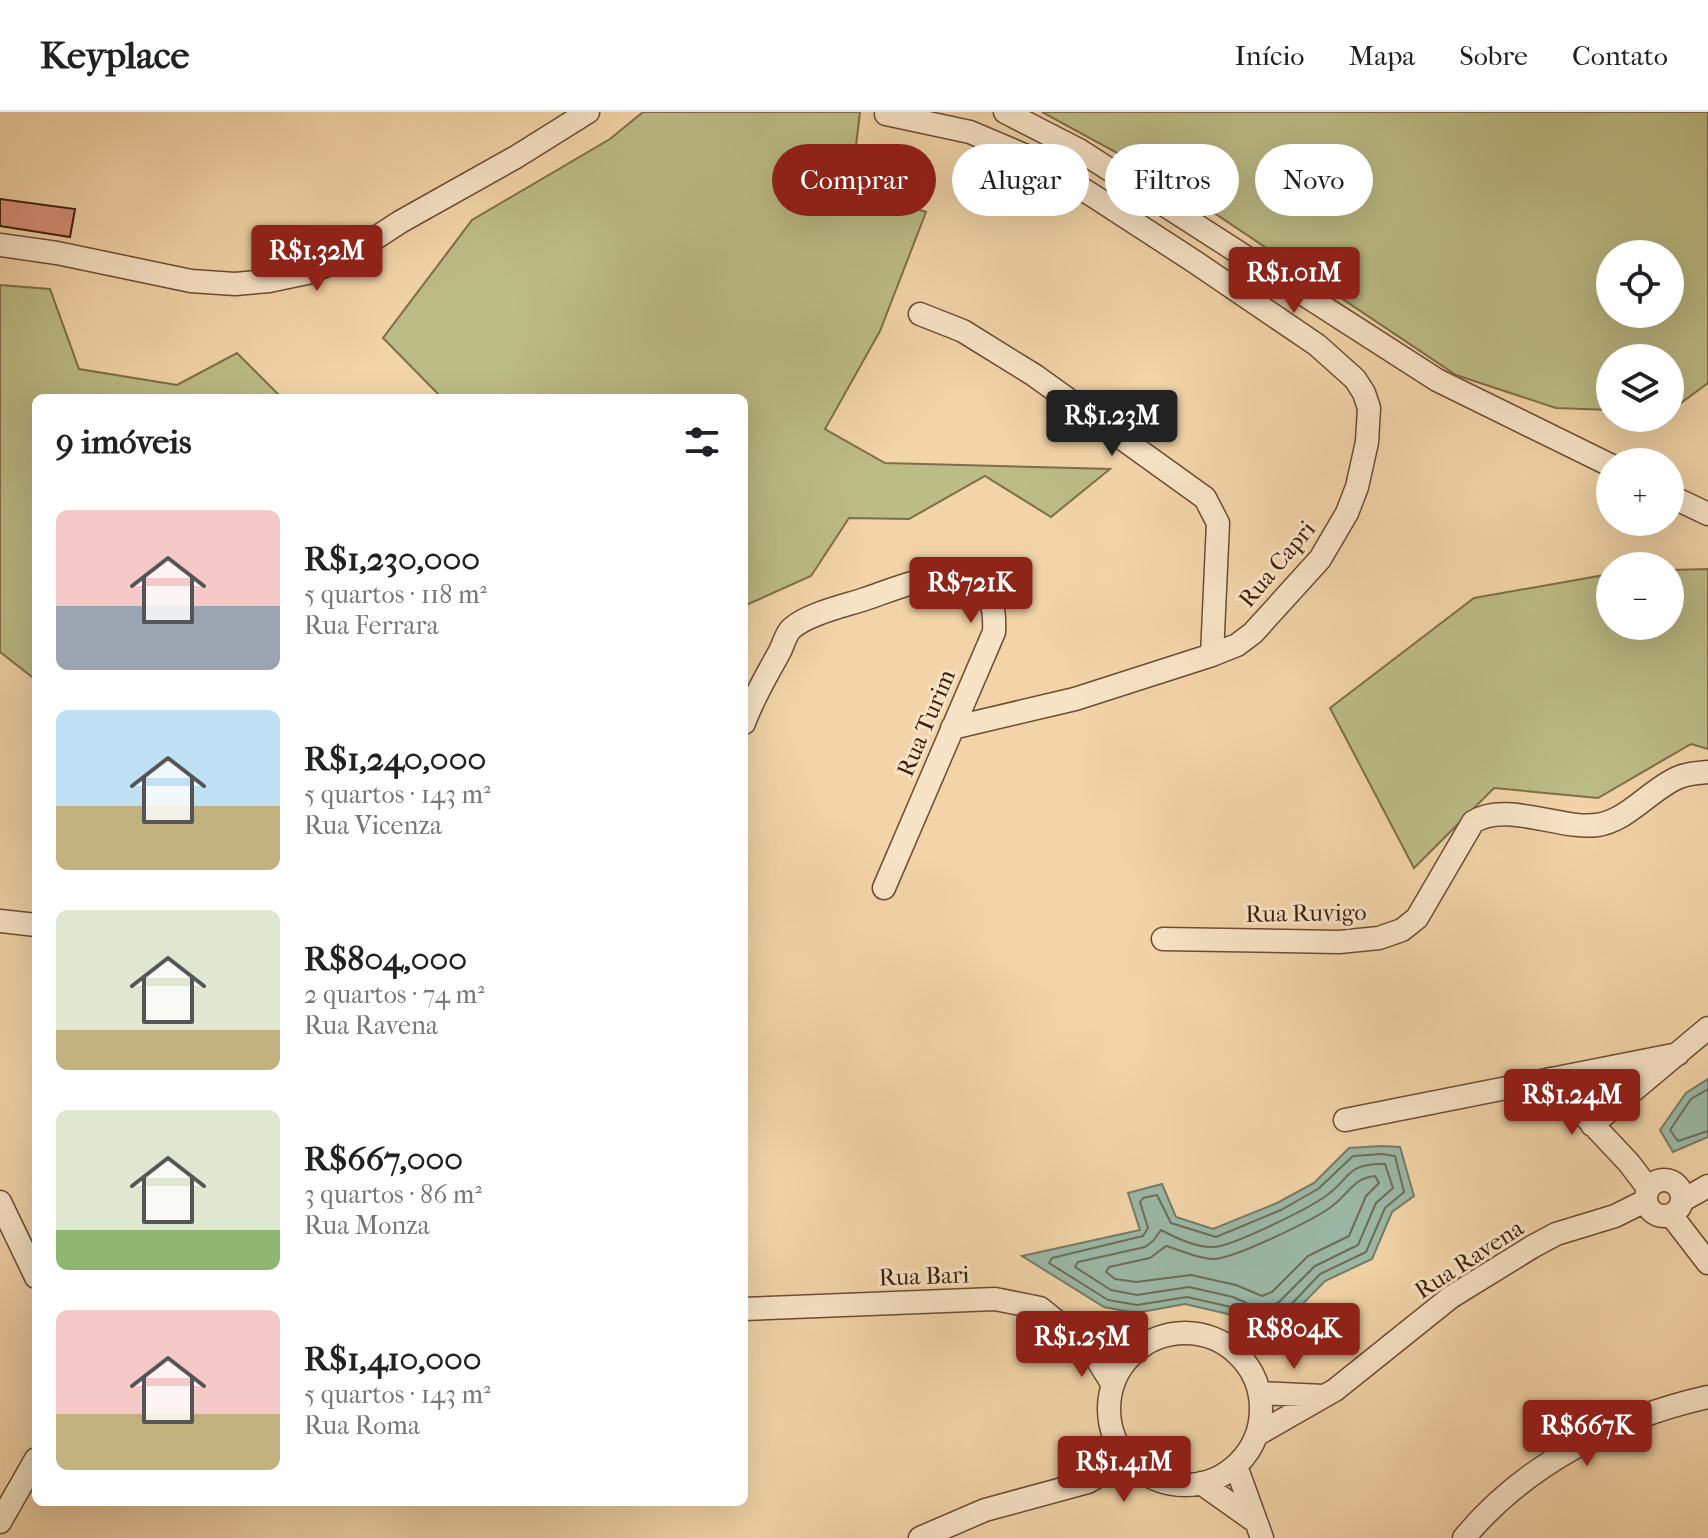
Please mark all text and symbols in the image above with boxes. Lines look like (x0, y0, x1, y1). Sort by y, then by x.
text: Keyplace (40, 33, 189, 78)
text: Início (1235, 39, 1305, 72)
text: Mapa (1349, 39, 1415, 72)
text: Sobre (1459, 39, 1528, 72)
text: Contato (1572, 39, 1668, 72)
chip: Comprar (772, 144, 936, 216)
chip: Alugar (952, 144, 1089, 216)
chip: Filtros (1105, 144, 1239, 216)
chip: Novo (1255, 144, 1373, 216)
pin: R$1.32M (243, 225, 391, 293)
text: R$1.32M (269, 235, 365, 266)
map controls (1596, 240, 1684, 640)
button: locate (1596, 240, 1684, 328)
pin: R$1.01M (1220, 247, 1368, 315)
text: R$1.01M (1247, 257, 1341, 288)
button: layers (1596, 344, 1684, 432)
pin: R$1.23M (1038, 390, 1186, 458)
text: R$1.23M (1064, 400, 1160, 431)
icon: filters (680, 420, 724, 464)
text: 9 imóveis (56, 422, 192, 462)
button: + (1596, 448, 1684, 536)
street label: Rua Capri (1233, 515, 1321, 613)
text: R$1,230,000 (304, 539, 480, 579)
icon: home (120, 542, 216, 638)
button: − (1596, 552, 1684, 640)
pin: R$721K (906, 557, 1036, 625)
text: R$721K (927, 567, 1015, 598)
text: 5 quartos · 118 m² (304, 579, 487, 610)
text: Rua Ferrara (304, 610, 439, 641)
street label: Rua Turim (891, 665, 961, 781)
text: R$1,240,000 (304, 739, 486, 779)
icon: home (120, 742, 216, 838)
text: 5 quartos · 143 m² (304, 779, 491, 810)
text: Rua Vicenza (304, 810, 442, 841)
street label: Rua Ruvigo (1245, 898, 1367, 928)
text: R$804,000 (304, 939, 467, 979)
icon: home (120, 942, 216, 1038)
text: 2 quartos · 74 m² (304, 979, 485, 1010)
text: Rua Ravena (304, 1010, 438, 1041)
pin: R$1.24M (1498, 1069, 1646, 1137)
text: R$1.24M (1522, 1079, 1622, 1110)
text: R$667,000 (304, 1139, 463, 1179)
icon: home (120, 1142, 216, 1238)
text: 3 quartos · 86 m² (304, 1179, 482, 1210)
text: Rua Monza (304, 1210, 430, 1241)
street label: Rua Ravena (1409, 1213, 1529, 1304)
street label: Rua Bari (878, 1260, 970, 1292)
pin: R$804K (1229, 1303, 1359, 1371)
pin: R$1.25M (1008, 1311, 1156, 1379)
text: R$804K (1247, 1313, 1341, 1344)
text: R$1.25M (1034, 1321, 1130, 1352)
text: R$1,410,000 (304, 1339, 482, 1379)
icon: home (120, 1342, 216, 1438)
text: 5 quartos · 143 m² (304, 1379, 491, 1410)
pin: R$667K (1522, 1400, 1652, 1468)
text: Rua Roma (304, 1410, 420, 1441)
text: R$667K (1541, 1410, 1633, 1441)
pin: R$1.41M (1050, 1436, 1198, 1504)
text: R$1.41M (1076, 1446, 1172, 1477)

